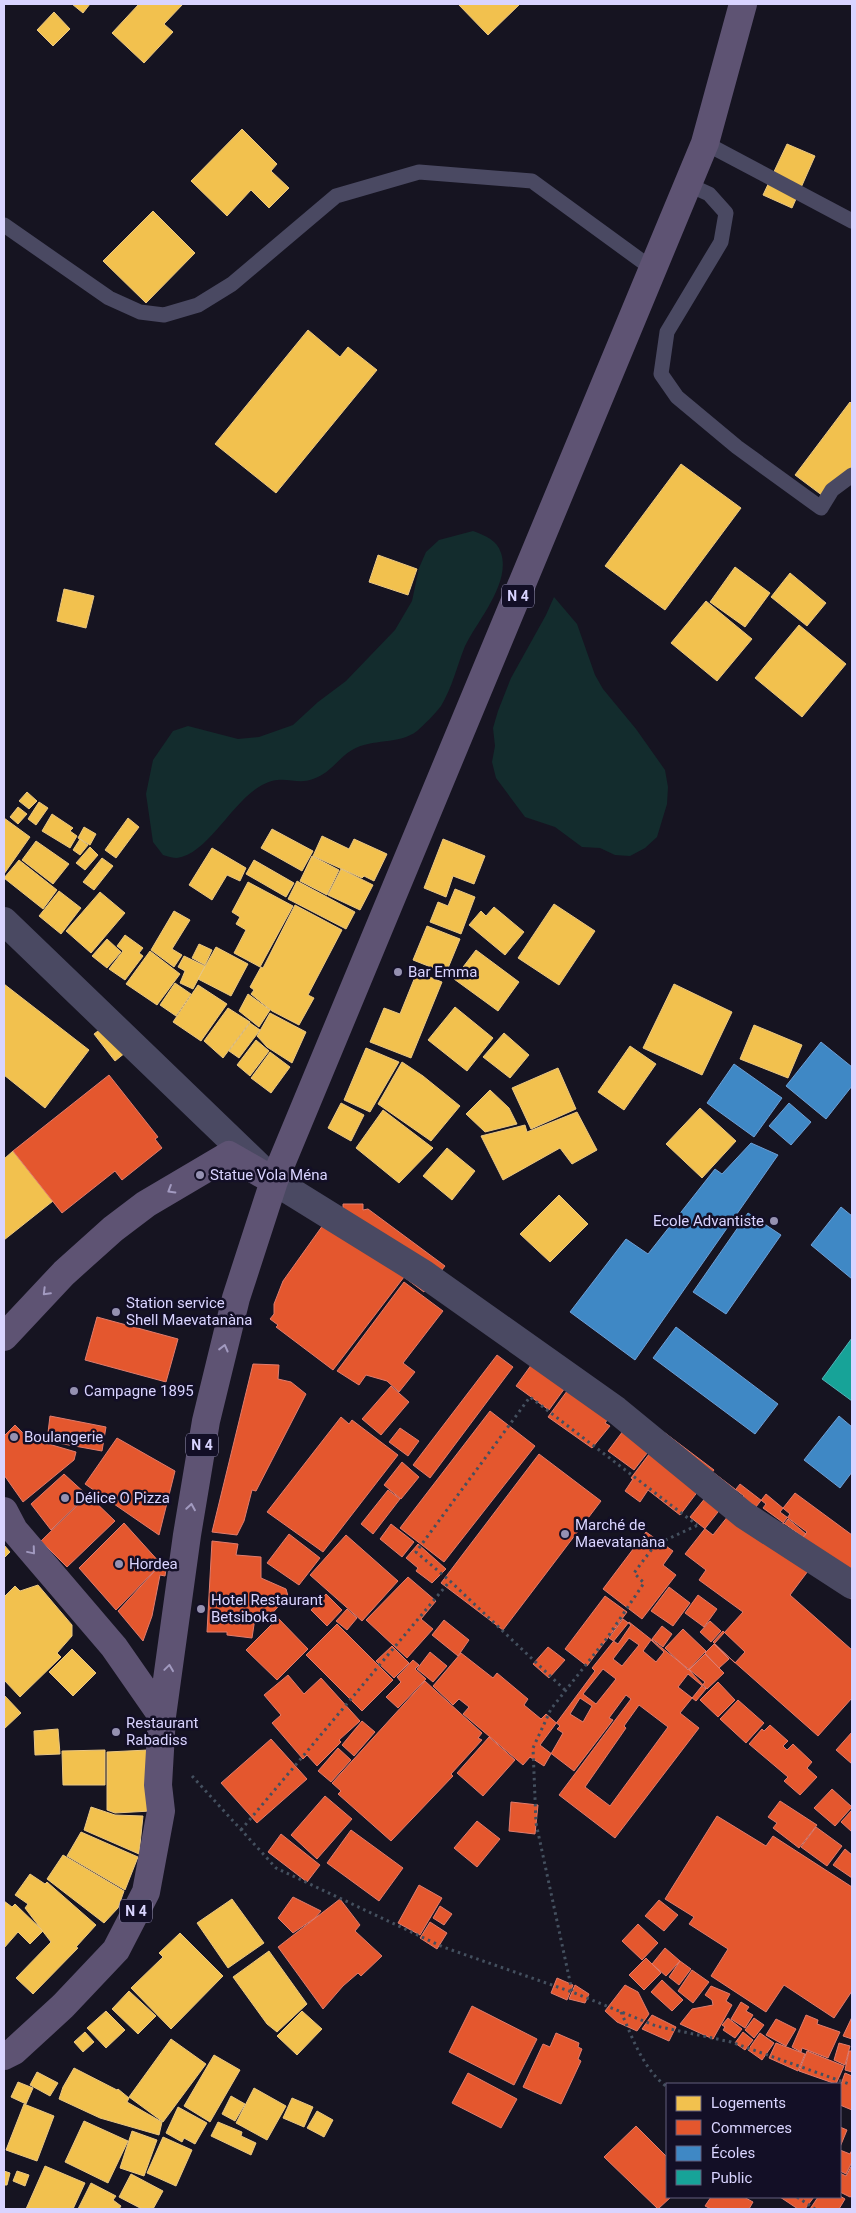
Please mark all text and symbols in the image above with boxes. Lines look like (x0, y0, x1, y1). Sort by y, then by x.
road number: N 4 (502, 584, 534, 608)
place label: Bar Emma (408, 963, 477, 981)
marker: Bar Emma (392, 966, 404, 978)
place label: Statue Vola Ména (210, 1166, 328, 1184)
marker: Statue Vola Ména (194, 1169, 206, 1181)
one-way arrow (168, 1183, 177, 1193)
place label: Ecole Advantiste (653, 1212, 764, 1230)
marker: Ecole Advantiste (768, 1215, 780, 1227)
one-way arrow (43, 1286, 52, 1295)
place label: Station service Shell Maevatanàna (126, 1294, 253, 1329)
marker: Station service Shell Maevatanàna (110, 1306, 122, 1318)
one-way arrow (218, 1343, 229, 1352)
place label: Campagne 1895 (84, 1382, 194, 1400)
marker: Campagne 1895 (68, 1385, 80, 1397)
place label: Boulangerie (24, 1428, 103, 1446)
marker: Boulangerie (8, 1431, 20, 1443)
road number: N 4 (186, 1434, 218, 1456)
place label: Délice O Pizza (75, 1489, 170, 1507)
marker: Délice O Pizza (59, 1492, 71, 1504)
one-way arrow (186, 1503, 196, 1511)
place label: Marché de Maevatanàna (575, 1516, 665, 1551)
marker: Marché de Maevatanàna (559, 1528, 571, 1540)
one-way arrow (26, 1545, 34, 1554)
place label: Hordea (129, 1555, 178, 1573)
marker: Hordea (113, 1558, 125, 1570)
place label: Hotel Restaurant Betsiboka (211, 1591, 323, 1626)
marker: Hotel Restaurant Betsiboka (195, 1603, 207, 1615)
one-way arrow (163, 1663, 174, 1671)
place label: Restaurant Rabadiss (126, 1714, 199, 1749)
marker: Restaurant Rabadiss (110, 1726, 122, 1738)
road number: N 4 (120, 1900, 152, 1922)
legend (666, 2083, 841, 2198)
text: Logements (711, 2094, 786, 2112)
text: Commerces (711, 2119, 792, 2137)
text: Écoles (711, 2144, 755, 2162)
text: Public (711, 2169, 752, 2187)

